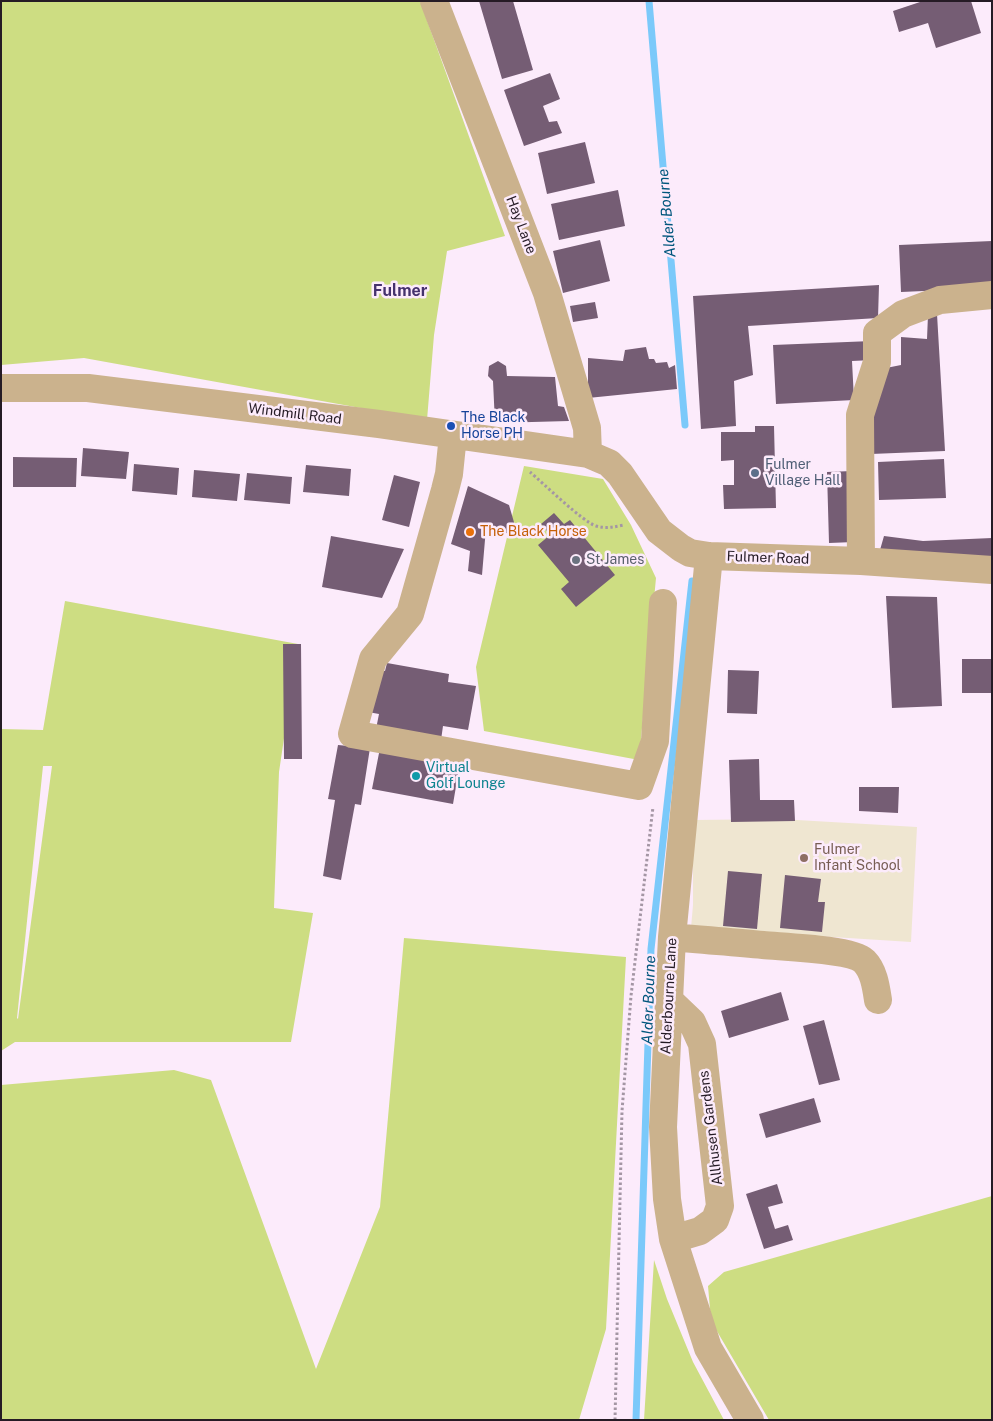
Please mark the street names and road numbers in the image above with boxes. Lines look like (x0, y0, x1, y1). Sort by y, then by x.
street label: Hay Lane (502, 194, 540, 256)
street label: Windmill Road (247, 400, 343, 428)
street label: Fulmer Road (726, 548, 810, 568)
street label: Alderbourne Lane (658, 937, 680, 1055)
street label: Allhusen Gardens (696, 1070, 726, 1186)

